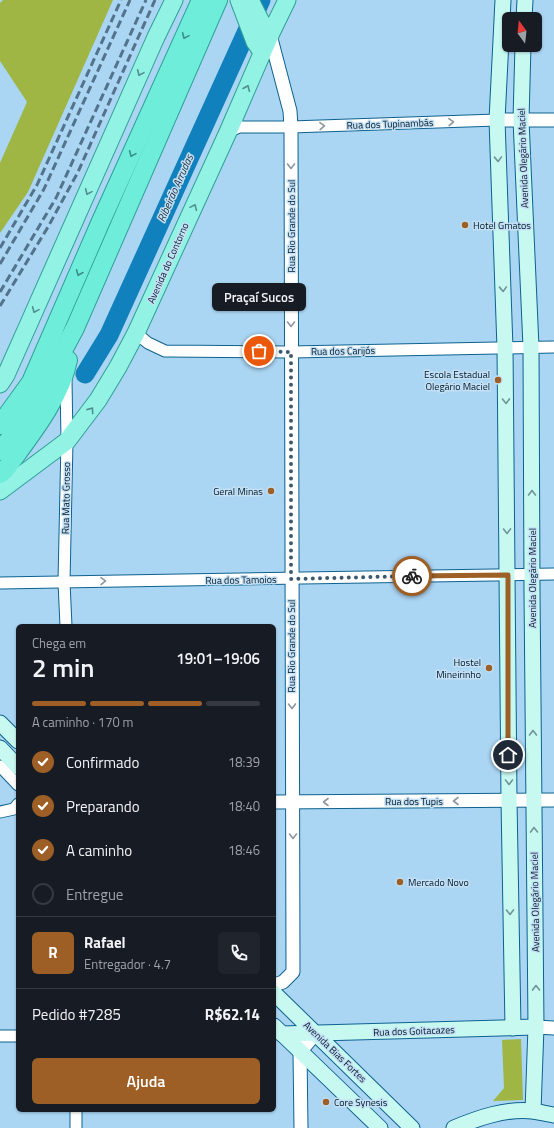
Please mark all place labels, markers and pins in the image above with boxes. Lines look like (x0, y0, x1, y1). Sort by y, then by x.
place label: Hotel Gmatos (473, 218, 531, 233)
marker: Hotel Gmatos (460, 220, 470, 230)
callout: Praçaí Sucos (212, 283, 306, 311)
pin (242, 334, 276, 368)
place label: Escola Estadual Olegário Maciel (424, 367, 490, 394)
marker: Escola Estadual Olegário Maciel (493, 375, 503, 385)
place label: Geral Minas (213, 484, 263, 499)
marker: Geral Minas (266, 486, 276, 496)
place label: Hostel Mineirinho (436, 655, 481, 682)
marker: Hostel Mineirinho (484, 663, 494, 673)
pin (491, 738, 525, 772)
place label: Mercado Novo (408, 875, 469, 890)
marker: Mercado Novo (395, 877, 405, 887)
place label: Core Synesis (334, 1095, 388, 1110)
marker: Core Synesis (321, 1097, 331, 1107)

